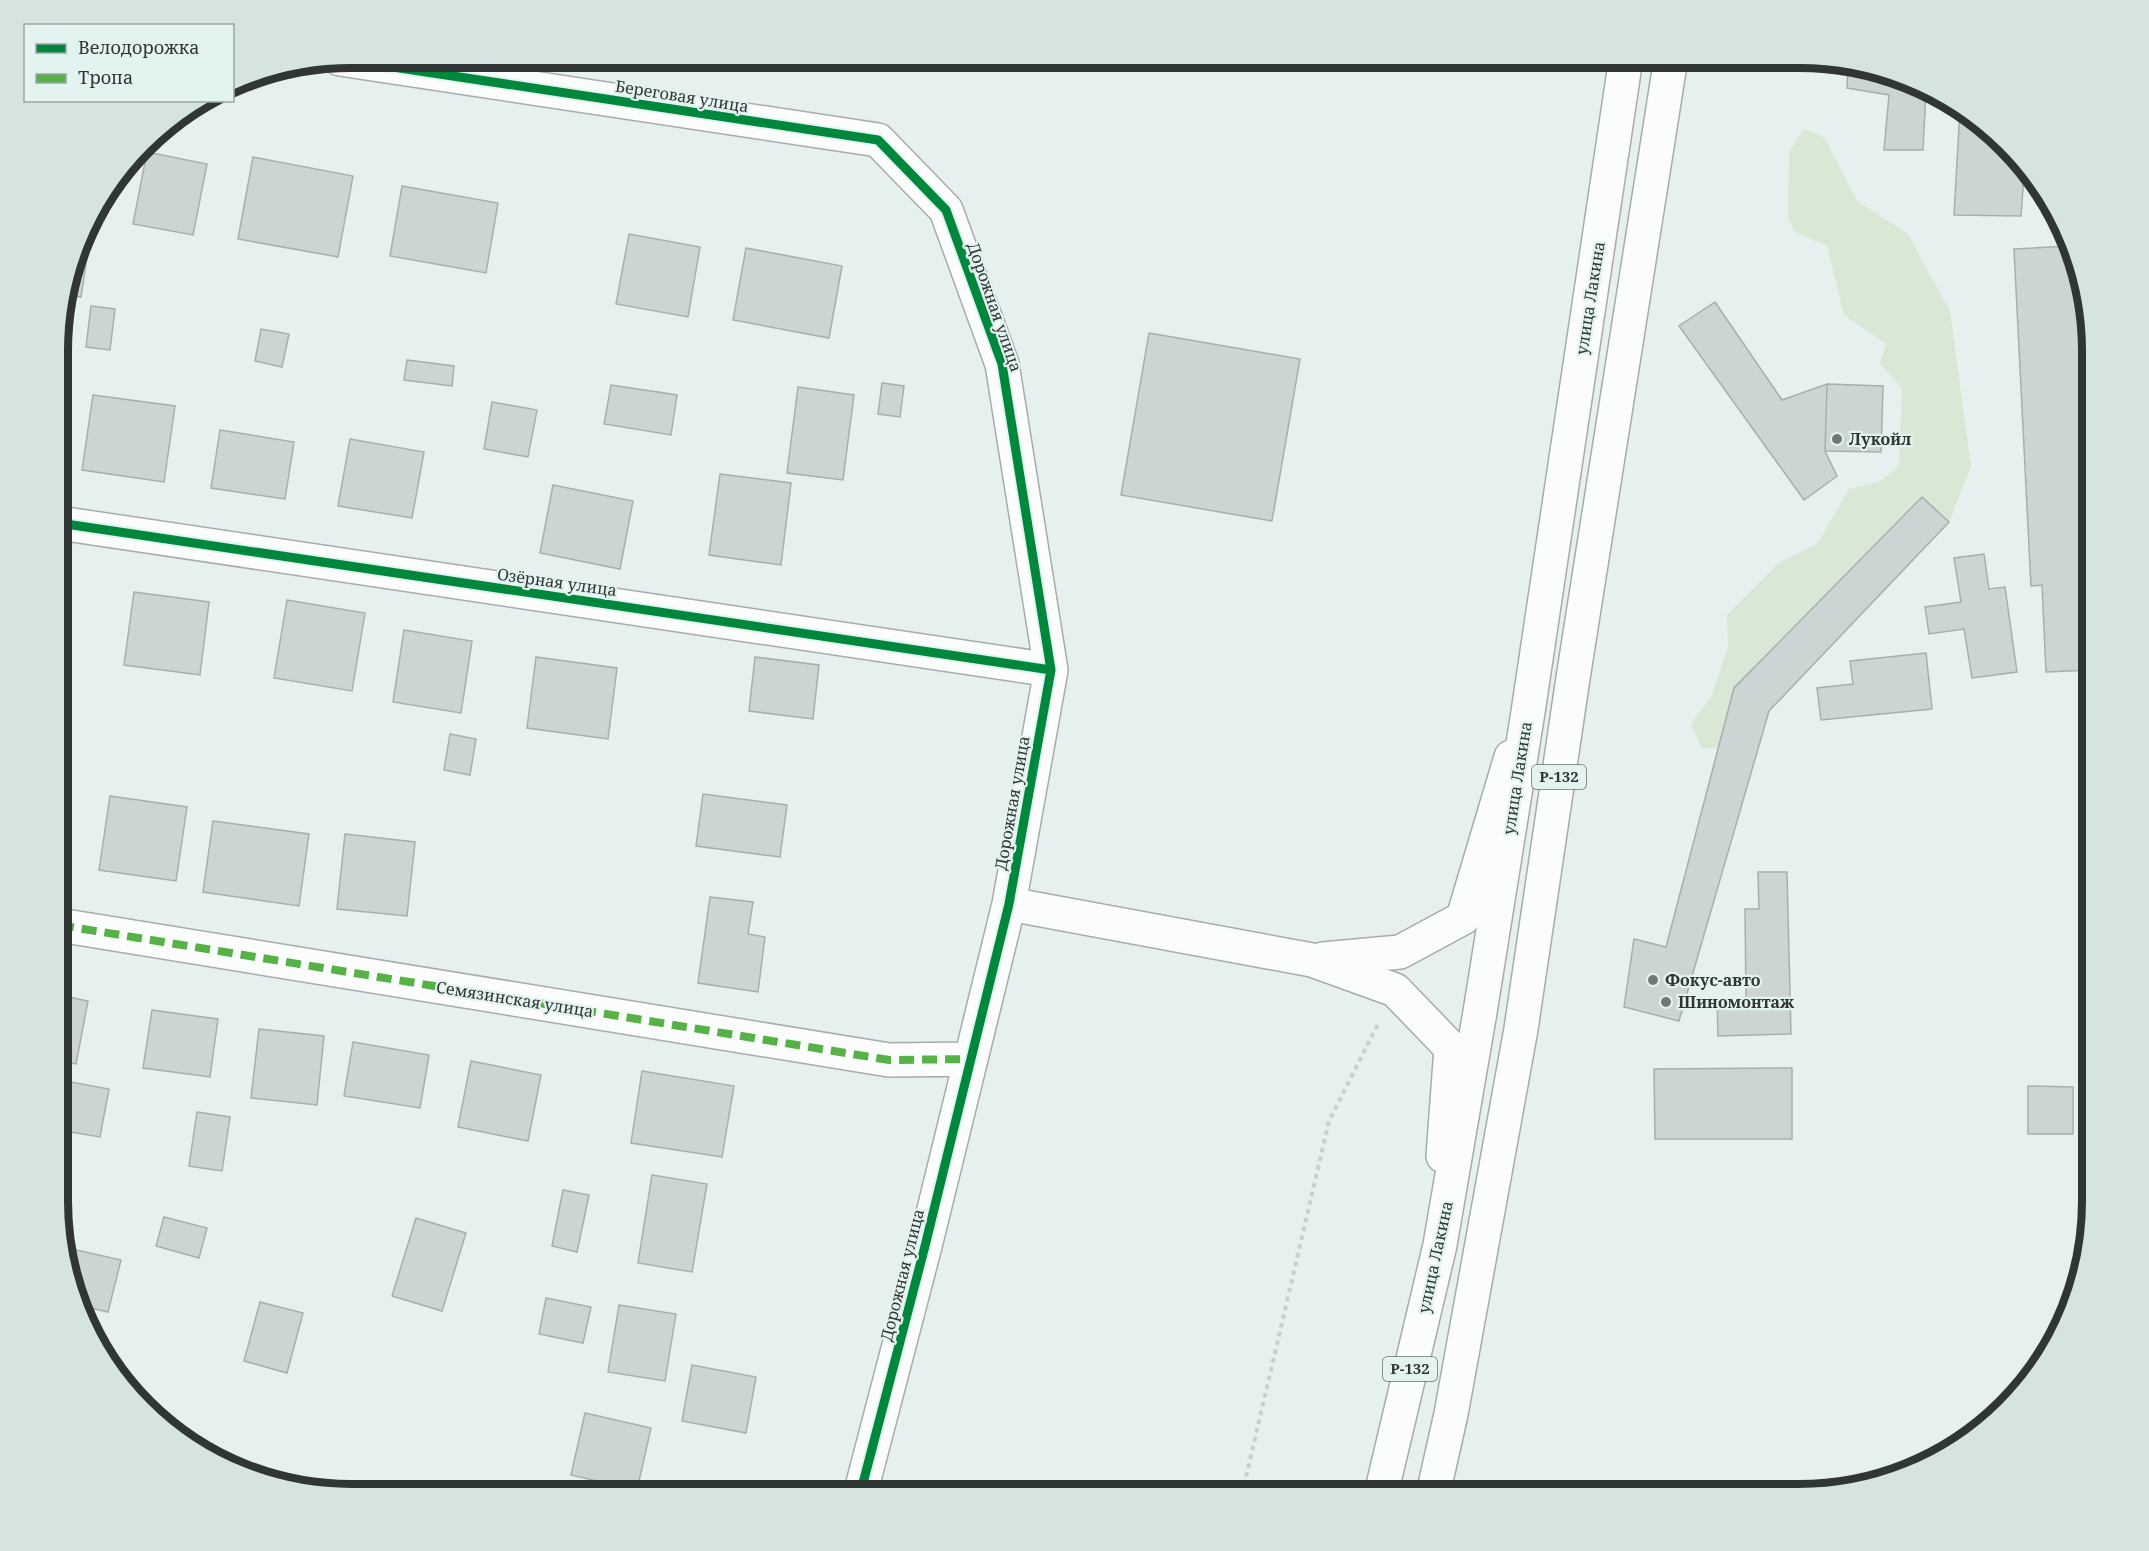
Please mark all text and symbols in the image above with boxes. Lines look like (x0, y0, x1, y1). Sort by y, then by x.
legend (24, 24, 234, 102)
text: Велодорожка (78, 35, 200, 59)
text: Тропа (78, 65, 133, 89)
street label: Береговая улица (614, 75, 750, 117)
street label: Дорожная улица (962, 239, 1028, 375)
street label: улица Лакина (1570, 240, 1610, 356)
place label: Лукойл (1849, 428, 1911, 450)
marker: Лукойл (1830, 432, 1844, 446)
street label: Озёрная улица (496, 563, 618, 601)
street label: улица Лакина (1497, 720, 1537, 836)
street label: Дорожная улица (989, 734, 1035, 872)
road number: Р-132 (1532, 765, 1586, 789)
place label: Фокус-авто (1665, 969, 1761, 991)
marker: Фокус-авто (1646, 973, 1660, 987)
street label: Семязинская улица (435, 976, 595, 1022)
place label: Шиномонтаж (1678, 991, 1795, 1013)
marker: Шиномонтаж (1659, 995, 1673, 1009)
street label: улица Лакина (1412, 1199, 1458, 1315)
street label: Дорожная улица (875, 1206, 929, 1344)
road number: Р-132 (1383, 1357, 1437, 1381)

